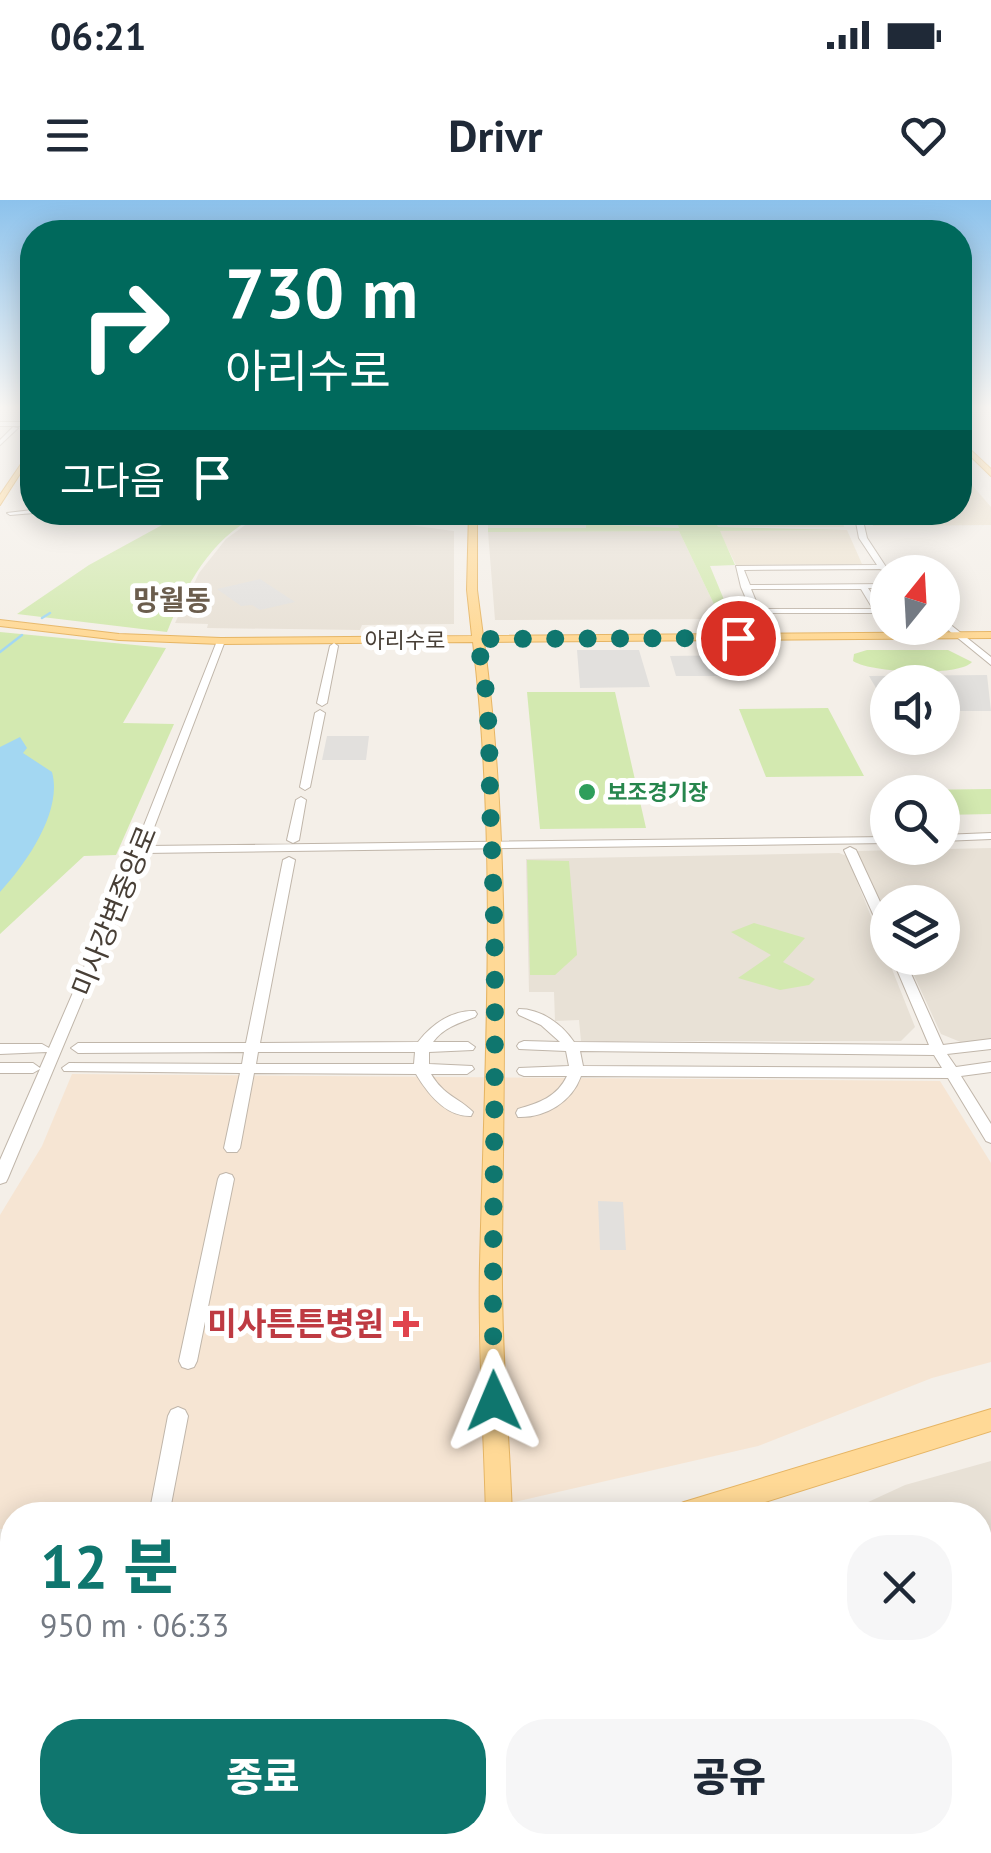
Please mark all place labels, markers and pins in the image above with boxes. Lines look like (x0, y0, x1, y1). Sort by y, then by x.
pin (696, 596, 781, 681)
place label: 보조경기장 (607, 778, 708, 806)
marker: 보조경기장 (576, 781, 598, 803)
place label: 미사튼튼병원 (207, 1302, 384, 1344)
marker: 미사튼튼병원 (393, 1311, 419, 1337)

